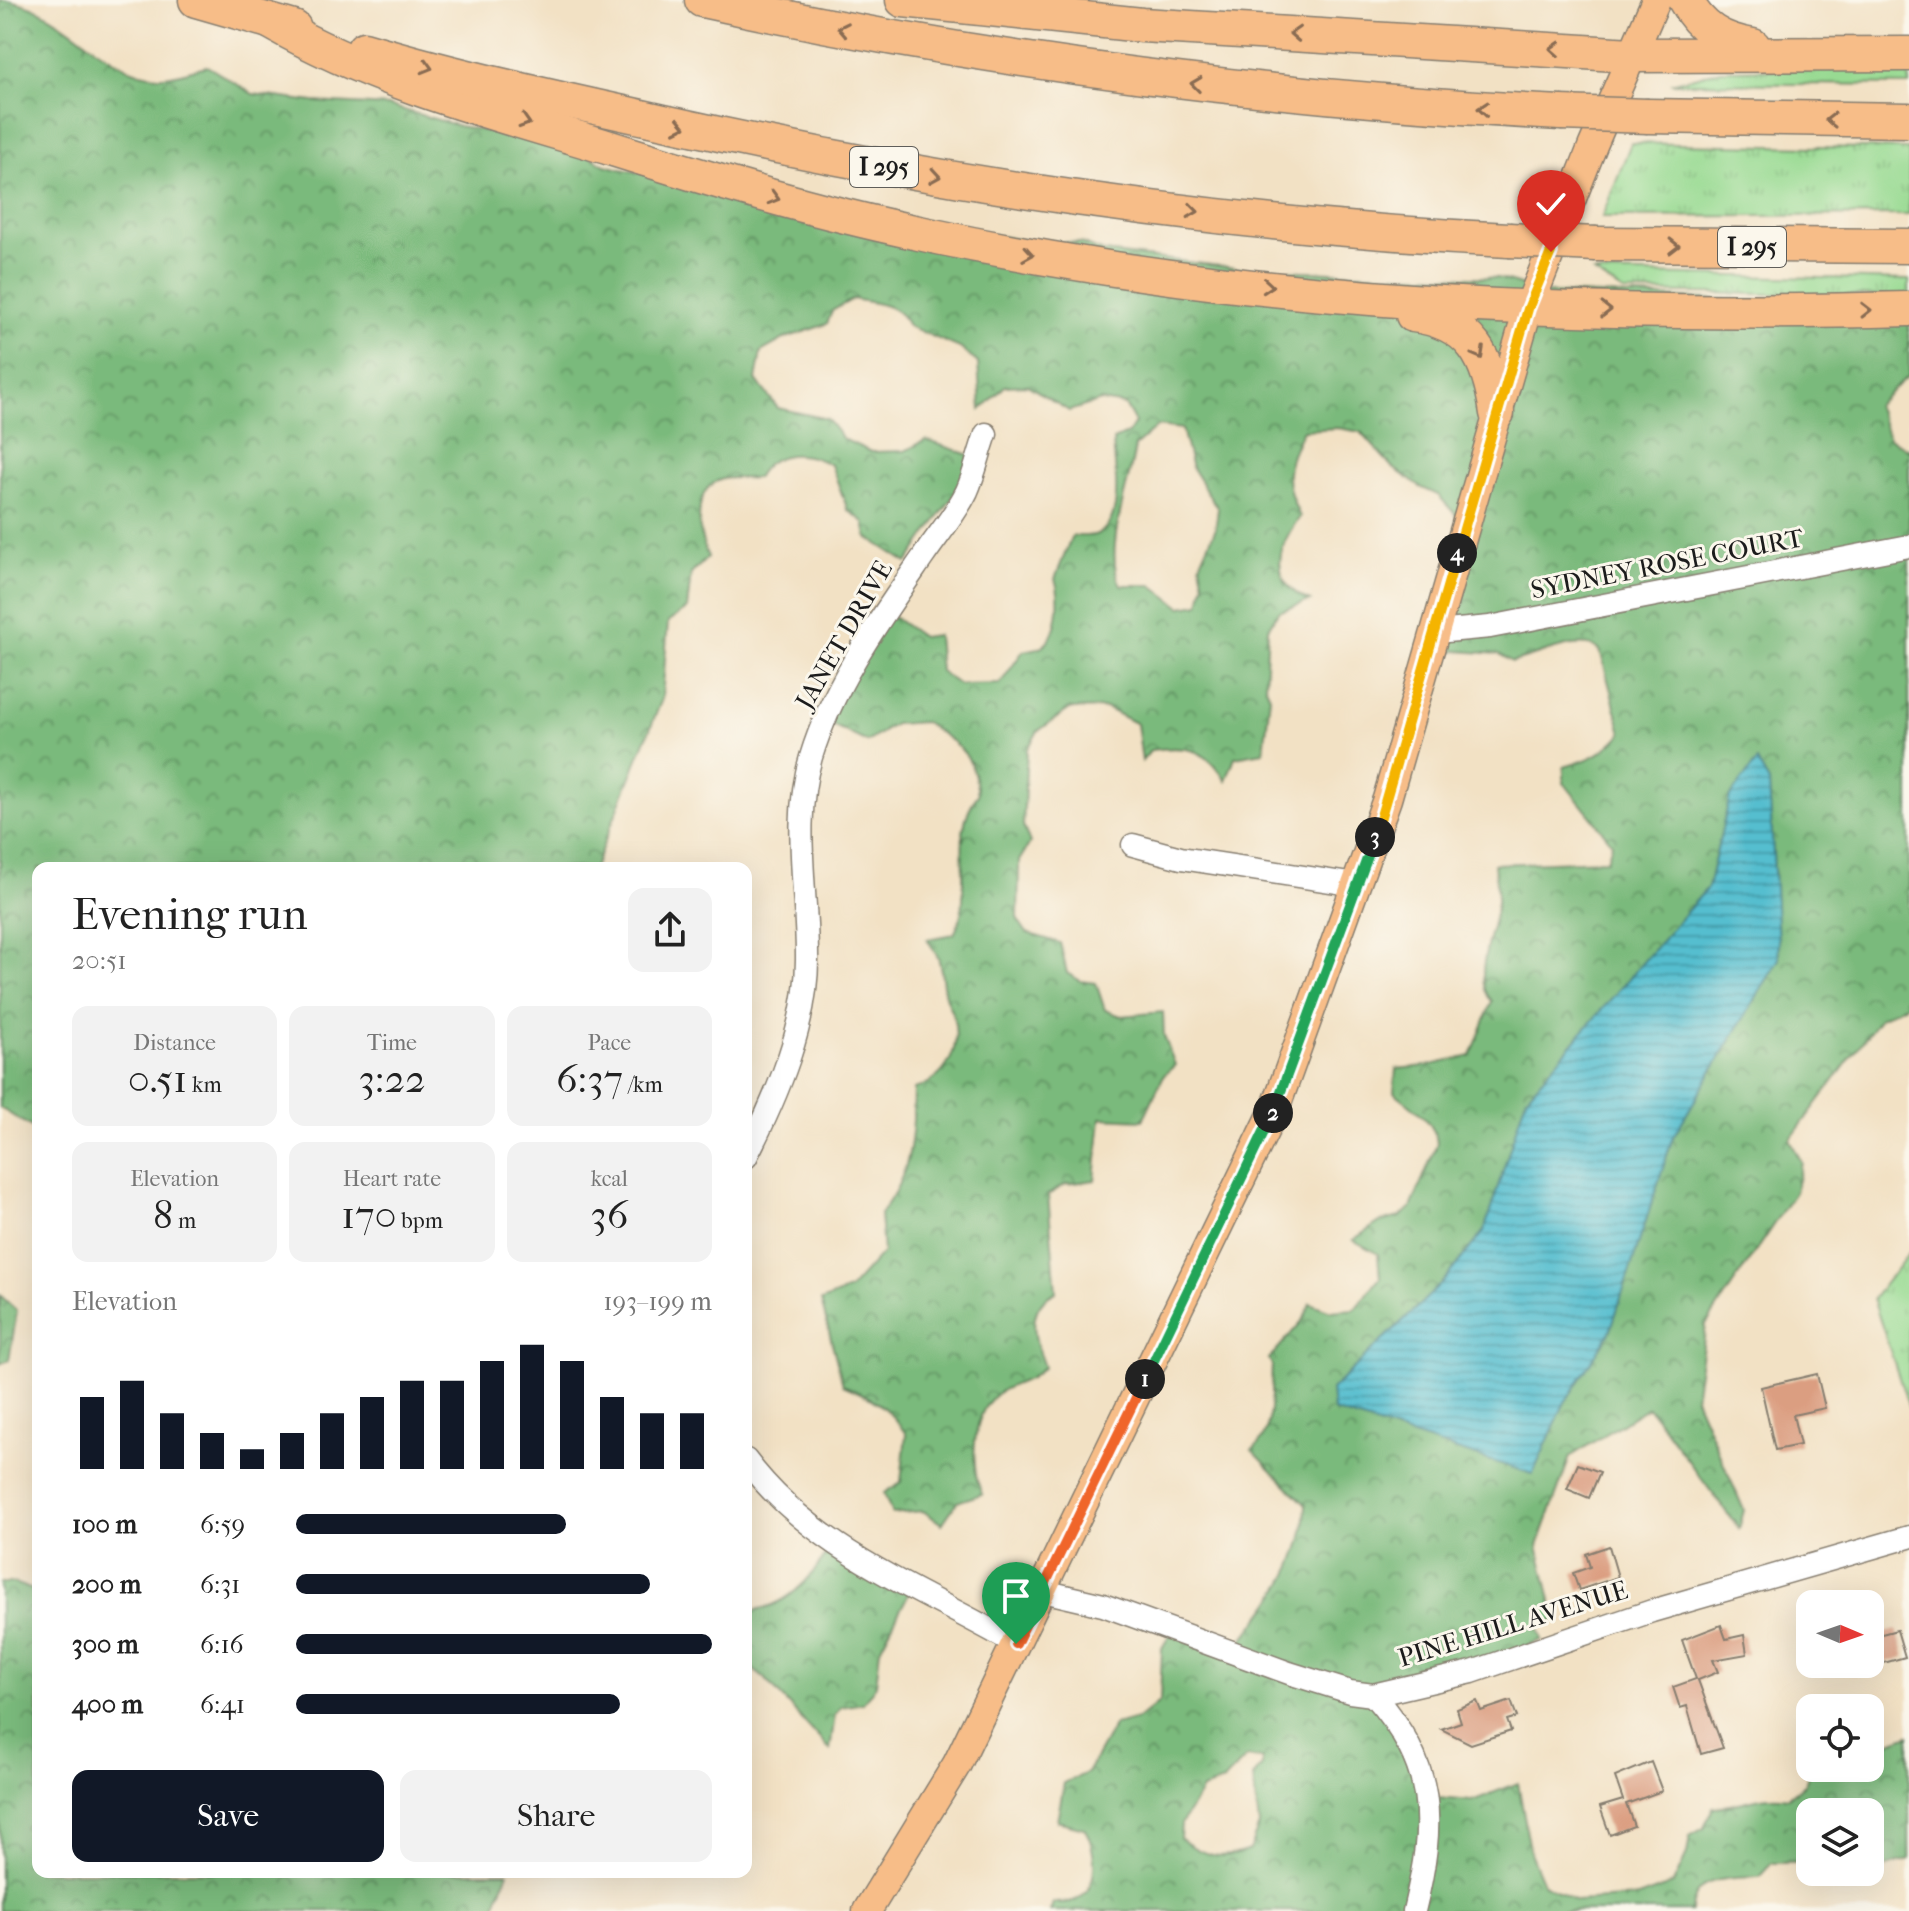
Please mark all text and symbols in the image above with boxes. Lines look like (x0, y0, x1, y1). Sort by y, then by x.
one-way arrow (837, 22, 850, 39)
one-way arrow (1288, 26, 1301, 43)
one-way arrow (1548, 41, 1561, 58)
one-way arrow (419, 57, 433, 74)
one-way arrow (1189, 75, 1202, 92)
one-way arrow (1476, 101, 1489, 118)
one-way arrow (1824, 111, 1837, 129)
one-way arrow (518, 113, 531, 129)
one-way arrow (673, 117, 686, 134)
road number: I 295 (850, 147, 918, 187)
one-way arrow (928, 166, 942, 183)
pin (1517, 170, 1585, 252)
icon: check (1529, 182, 1573, 226)
one-way arrow (766, 188, 780, 205)
one-way arrow (1187, 203, 1200, 220)
road number: I 295 (1718, 227, 1786, 267)
one-way arrow (1668, 237, 1681, 255)
one-way arrow (1021, 244, 1034, 261)
one-way arrow (1261, 278, 1274, 295)
one-way arrow (1600, 301, 1613, 318)
one-way arrow (1860, 301, 1873, 319)
one-way arrow (1469, 346, 1484, 361)
street label: SYDNEY ROSE COURT (1528, 522, 1806, 606)
pin: 4 (1437, 533, 1477, 573)
text: 4 (1451, 540, 1464, 566)
street label: JANET DRIVE (788, 555, 899, 717)
pin: 3 (1355, 817, 1395, 857)
text: 3 (1370, 824, 1380, 850)
button: share (628, 888, 712, 972)
text: Evening run (72, 889, 307, 940)
text: 20:51 (72, 945, 127, 976)
text: Distance (133, 1030, 216, 1056)
text: Time (367, 1030, 417, 1056)
text: Pace (587, 1030, 631, 1056)
text: 0.51 (128, 1056, 187, 1102)
text: 3:22 (358, 1056, 426, 1102)
text: 6:37 (556, 1056, 623, 1102)
text: km (187, 1072, 222, 1098)
text: /km (623, 1072, 663, 1098)
pin: 2 (1253, 1093, 1293, 1133)
text: 2 (1267, 1100, 1279, 1126)
text: Elevation (130, 1166, 219, 1192)
text: Heart rate (343, 1166, 441, 1192)
text: kcal (591, 1166, 628, 1192)
text: 8 (153, 1192, 173, 1238)
text: 170 (341, 1192, 397, 1238)
text: 36 (590, 1192, 628, 1238)
text: m (173, 1208, 196, 1234)
text: bpm (397, 1208, 443, 1234)
text: Elevation (72, 1286, 177, 1317)
text: 193–199 m (603, 1286, 712, 1317)
pin: 1 (1125, 1359, 1165, 1399)
text: 1 (1141, 1366, 1149, 1392)
text: 100 m (72, 1509, 137, 1540)
text: 6:59 (200, 1509, 245, 1540)
pin (982, 1562, 1050, 1644)
text: 200 m (72, 1569, 141, 1600)
text: 6:31 (200, 1569, 240, 1600)
icon: arrive (994, 1574, 1038, 1618)
street label: PINE HILL AVENUE (1395, 1574, 1632, 1674)
north arrow (1796, 1590, 1884, 1678)
map controls (1796, 1590, 1884, 1886)
text: 300 m (72, 1629, 139, 1660)
text: 6:16 (200, 1629, 244, 1660)
text: 400 m (72, 1689, 143, 1720)
text: 6:41 (200, 1689, 245, 1720)
button: locate (1796, 1694, 1884, 1782)
button: Save (72, 1770, 384, 1862)
button: Share (400, 1770, 712, 1862)
button: layers (1796, 1798, 1884, 1886)

